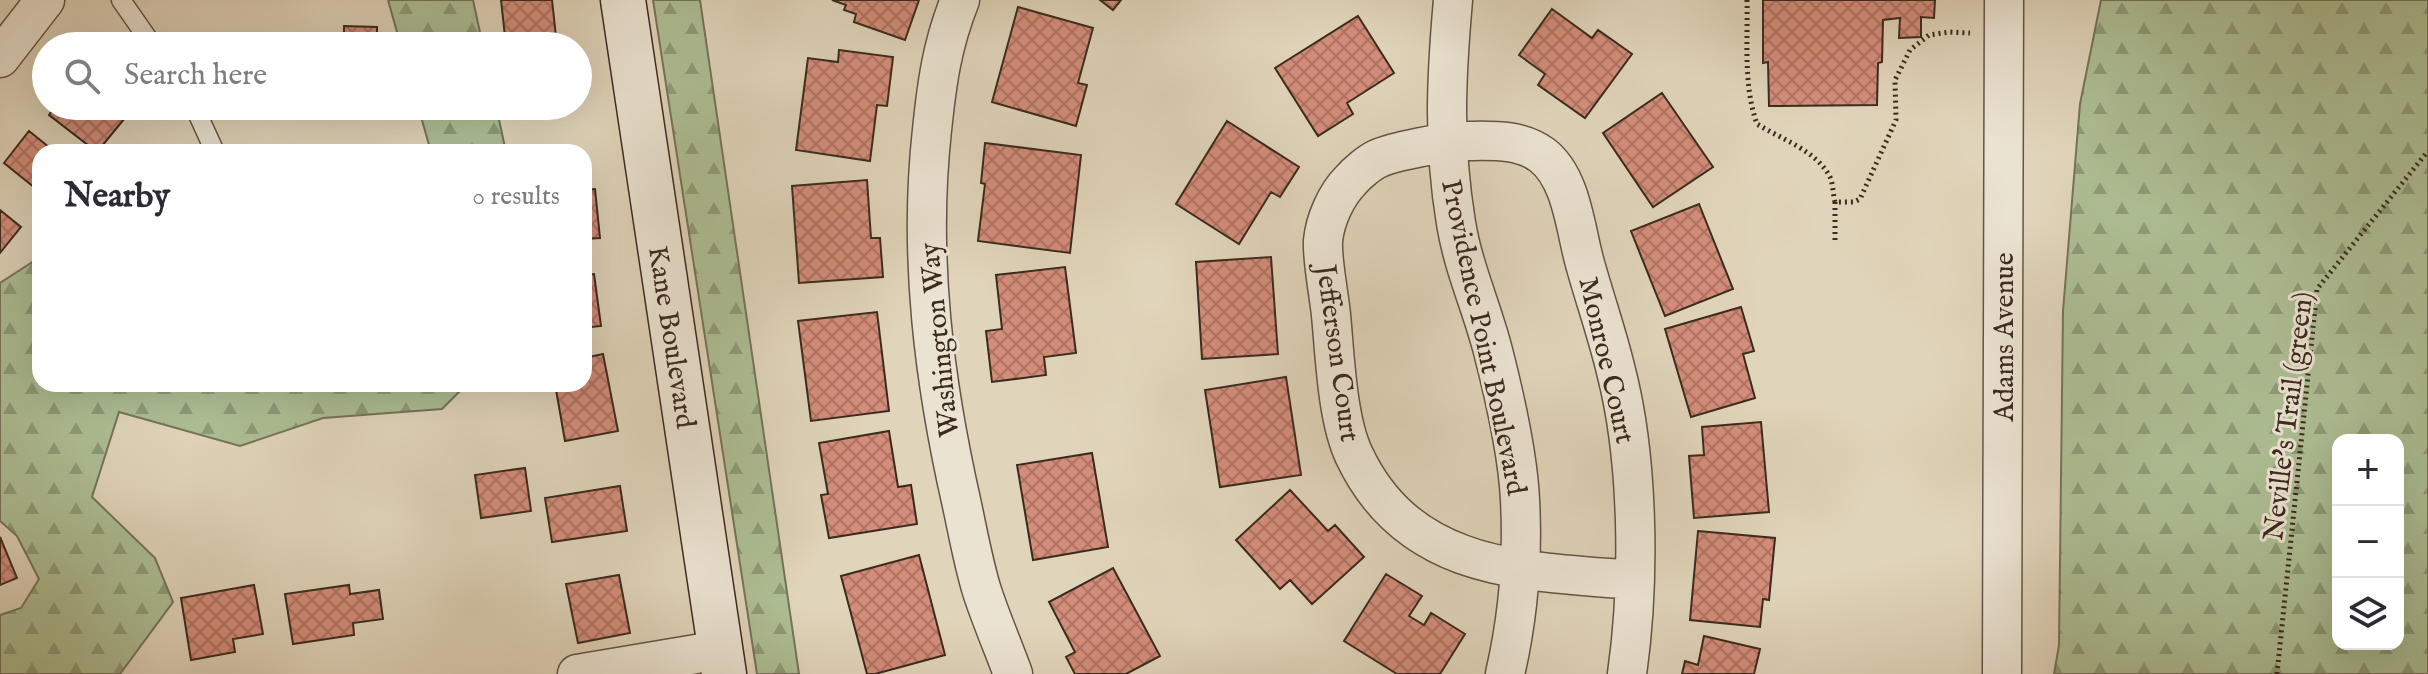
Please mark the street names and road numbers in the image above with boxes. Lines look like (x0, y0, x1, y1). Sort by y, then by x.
street label: Providence Point Boulevard (1432, 177, 1533, 498)
street label: Washington Way (913, 240, 968, 439)
street label: Kane Boulevard (639, 244, 702, 431)
street label: Adams Avenue (1988, 252, 2023, 423)
street label: Jefferson Court (1306, 259, 1366, 445)
street label: Monroe Court (1569, 274, 1642, 448)
street label: Neville's Trail (green) (2257, 290, 2322, 543)

